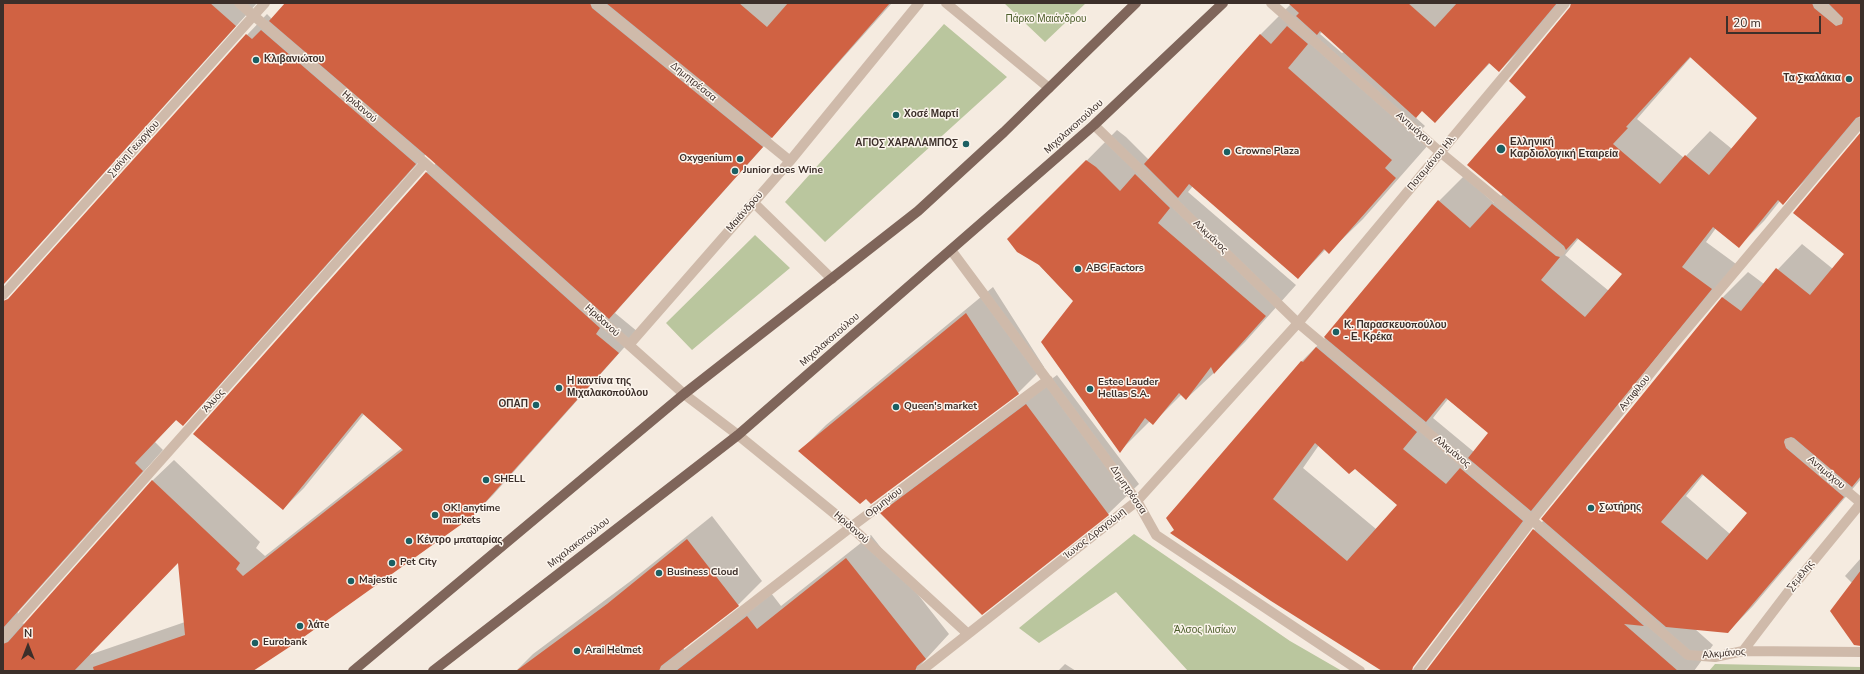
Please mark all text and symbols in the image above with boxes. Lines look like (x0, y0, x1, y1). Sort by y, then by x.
scale bar (1728, 8, 1823, 34)
park label: Πάρκο Μαιάνδρου (1005, 14, 1087, 26)
text: 20 m (1733, 15, 1761, 31)
place label: Κλιβανιώτου (264, 54, 324, 66)
marker: Κλιβανιώτου (251, 55, 261, 65)
street label: Δημητρέσσα (667, 60, 719, 104)
place label: Τα Σκαλάκια (1783, 73, 1841, 85)
marker: Τα Σκαλάκια (1844, 74, 1854, 84)
street label: Ηριδανού (339, 89, 379, 125)
street label: Μιχαλακοπούλου (1042, 97, 1106, 157)
place label: Χοσέ Μαρτί (904, 109, 958, 121)
marker: Χοσέ Μαρτί (891, 110, 901, 120)
street label: Αντιμάχου (1393, 110, 1435, 148)
street label: Σισίνη Γεωργίου (106, 118, 162, 180)
street label: Ποταμιάνου Ηλ. (1405, 133, 1459, 193)
place label: Ελληνική Καρδιολογική Εταιρεία (1510, 137, 1618, 160)
place label: ΑΓΙΟΣ ΧΑΡΑΛΑΜΠΟΣ (855, 138, 958, 150)
marker: ΑΓΙΟΣ ΧΑΡΑΛΑΜΠΟΣ (961, 139, 971, 149)
marker: Ελληνική Καρδιολογική Εταιρεία (1495, 143, 1507, 155)
place label: Crowne Plaza (1235, 146, 1299, 158)
marker: Crowne Plaza (1222, 147, 1232, 157)
place label: Oxygenium (679, 153, 732, 165)
marker: Oxygenium (735, 154, 745, 164)
place label: Junior does Wine (743, 165, 823, 177)
marker: Junior does Wine (730, 166, 740, 176)
street label: Μαιάνδρου (724, 189, 766, 235)
street label: Αλκμάνος (1190, 218, 1230, 256)
place label: ABC Factors (1086, 263, 1144, 275)
marker: ABC Factors (1073, 264, 1083, 274)
street label: Ηριδανού (582, 302, 622, 340)
street label: Μιχαλακοπούλου (798, 311, 862, 369)
place label: Κ. Παρασκευοπούλου - Ε. Κρέκα (1344, 320, 1447, 344)
marker: Κ. Παρασκευοπούλου - Ε. Κρέκα (1331, 327, 1341, 337)
street label: Αντιφίλου (1617, 373, 1653, 413)
place label: Η καντίνα της Μιχαλακοπούλου (567, 376, 648, 400)
place label: Estee Lauder Hellas S.A. (1098, 377, 1158, 400)
marker: Η καντίνα της Μιχαλακοπούλου (554, 383, 564, 393)
marker: Estee Lauder Hellas S.A. (1085, 384, 1095, 394)
street label: Άλυος (200, 387, 228, 415)
place label: ΟΠΑΠ (499, 399, 528, 411)
marker: ΟΠΑΠ (531, 400, 541, 410)
place label: Queen's market (904, 401, 977, 413)
marker: Queen's market (891, 402, 901, 412)
street label: Αλκμάνος (1432, 433, 1472, 471)
street label: Αντιμάχου (1805, 454, 1847, 492)
street label: Δημητρέσσα (1107, 463, 1149, 517)
place label: SHELL (494, 474, 525, 486)
marker: SHELL (481, 475, 491, 485)
street label: Ορμηνίου (863, 485, 905, 521)
place label: Σωτήρης (1599, 502, 1641, 514)
place label: OK! anytime markets (443, 503, 500, 526)
marker: Σωτήρης (1586, 503, 1596, 513)
street label: Ίωνος Δραγούμη (1062, 506, 1128, 562)
marker: OK! anytime markets (430, 510, 440, 520)
street label: Ηριδανού (831, 510, 871, 546)
street label: Μιχαλακοπούλου (546, 515, 612, 571)
place label: Κέντρο μπαταρίας (417, 535, 503, 547)
marker: Κέντρο μπαταρίας (404, 536, 414, 546)
place label: Pet City (400, 557, 437, 569)
marker: Pet City (387, 558, 397, 568)
street label: Σεμέλης (1785, 558, 1817, 594)
place label: Business Cloud (667, 567, 738, 579)
marker: Business Cloud (654, 568, 664, 578)
place label: Majestic (359, 575, 397, 587)
marker: Majestic (346, 576, 356, 586)
place label: λάτe (308, 620, 329, 632)
marker: λάτe (295, 621, 305, 631)
park label: Άλσος Ιλισίων (1174, 625, 1236, 637)
north arrow (8, 626, 48, 666)
text: N (24, 626, 32, 641)
place label: Eurobank (263, 637, 307, 649)
marker: Eurobank (250, 638, 260, 648)
place label: Arai Helmet (585, 645, 641, 657)
marker: Arai Helmet (572, 646, 582, 656)
street label: Αλκμάνος (1702, 646, 1746, 662)

